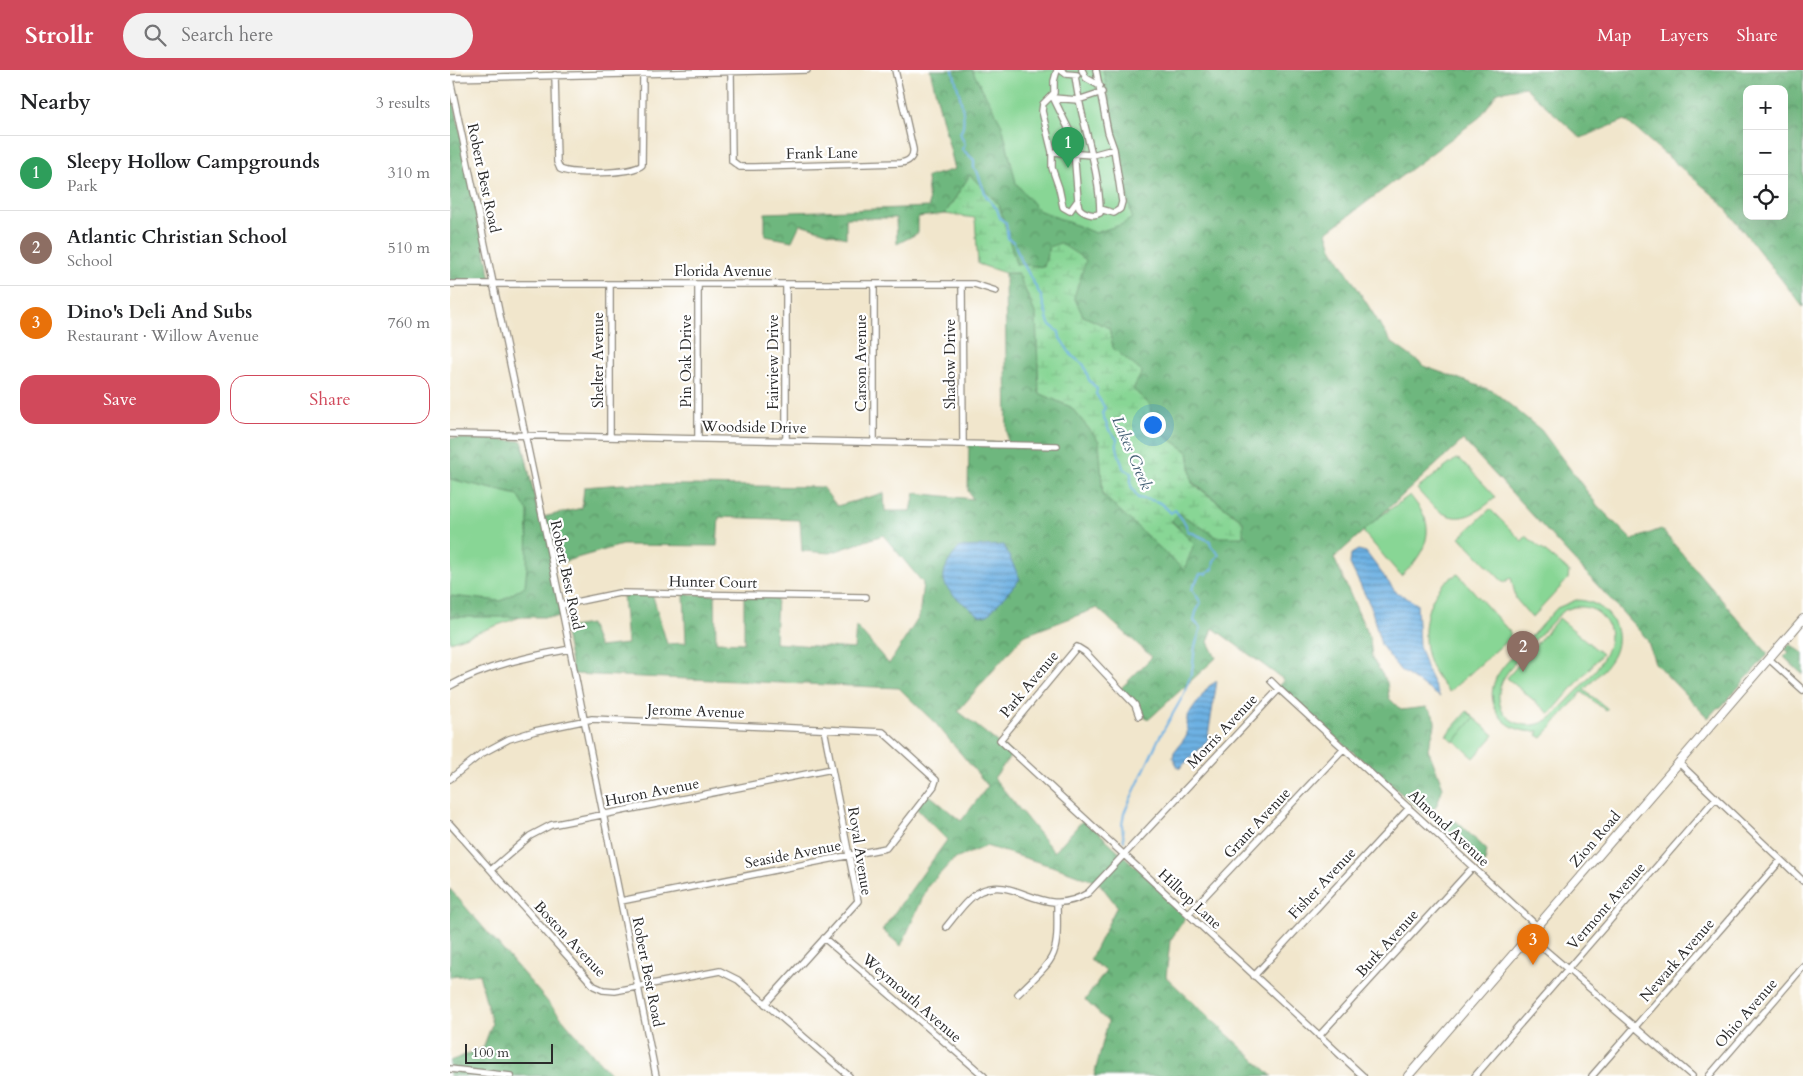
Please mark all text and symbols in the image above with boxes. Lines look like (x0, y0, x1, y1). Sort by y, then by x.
search box (123, 13, 473, 58)
text: Strollr (25, 19, 93, 52)
icon: search (141, 21, 169, 49)
text: Search here (181, 22, 273, 48)
text: Map (1597, 23, 1632, 48)
text: Layers (1660, 23, 1709, 48)
text: Share (1737, 23, 1778, 48)
map controls (1743, 85, 1788, 220)
button: + (1743, 85, 1788, 130)
text: Nearby (20, 88, 91, 117)
text: 3 results (376, 92, 430, 114)
street label: Robert Best Road (463, 121, 505, 235)
pin: 1 (1052, 127, 1084, 168)
button: − (1743, 130, 1788, 175)
street label: Frank Lane (786, 142, 858, 164)
text: Sleepy Hollow Campgrounds (67, 149, 320, 175)
text: 1 (32, 162, 40, 184)
text: 310 m (388, 162, 430, 184)
text: Park (67, 175, 98, 197)
button: locate (1743, 175, 1788, 220)
text: Atlantic Christian School (67, 224, 287, 250)
text: 2 (32, 237, 40, 259)
text: 510 m (388, 237, 430, 259)
text: School (67, 250, 112, 272)
street label: Florida Avenue (674, 261, 772, 281)
text: Dino's Deli And Subs (67, 299, 252, 325)
text: 3 (32, 312, 40, 334)
text: 760 m (388, 312, 430, 334)
street label: Shelter Avenue (588, 312, 608, 408)
street label: Pin Oak Drive (676, 314, 696, 408)
street label: Fairview Drive (763, 314, 783, 410)
street label: Carson Avenue (851, 314, 871, 412)
street label: Shadow Drive (940, 318, 960, 409)
text: Restaurant · Willow Avenue (67, 325, 259, 347)
button: Save (20, 375, 220, 424)
button: Share (230, 375, 430, 424)
your location (1140, 412, 1166, 438)
water label: Lakes Creek (1107, 413, 1157, 493)
street label: Woodside Drive (700, 416, 807, 438)
street label: Robert Best Road (546, 518, 588, 632)
street label: Hunter Court (669, 571, 758, 593)
pin: 2 (1507, 631, 1539, 672)
street label: Park Avenue (995, 646, 1063, 722)
street label: Morris Avenue (1182, 689, 1262, 773)
street label: Jerome Avenue (645, 699, 745, 723)
street label: Huron Avenue (603, 773, 701, 811)
street label: Grant Avenue (1219, 783, 1295, 863)
street label: Almond Avenue (1404, 785, 1494, 871)
street label: Royal Avenue (843, 805, 877, 897)
street label: Zion Road (1565, 807, 1625, 871)
street label: Seaside Avenue (743, 835, 843, 873)
street label: Fisher Avenue (1284, 843, 1360, 923)
street label: Vermont Avenue (1562, 858, 1650, 954)
street label: Hilltop Lane (1154, 864, 1226, 934)
street label: Boston Avenue (529, 897, 611, 982)
street label: Burk Avenue (1351, 905, 1423, 981)
street label: Newark Avenue (1635, 914, 1719, 1006)
street label: Robert Best Road (628, 915, 668, 1029)
pin: 3 (1517, 924, 1549, 965)
street label: Weymouth Avenue (857, 948, 966, 1047)
street label: Ohio Avenue (1710, 974, 1782, 1052)
scale bar (465, 1041, 552, 1064)
text: 100 m (472, 1043, 509, 1062)

